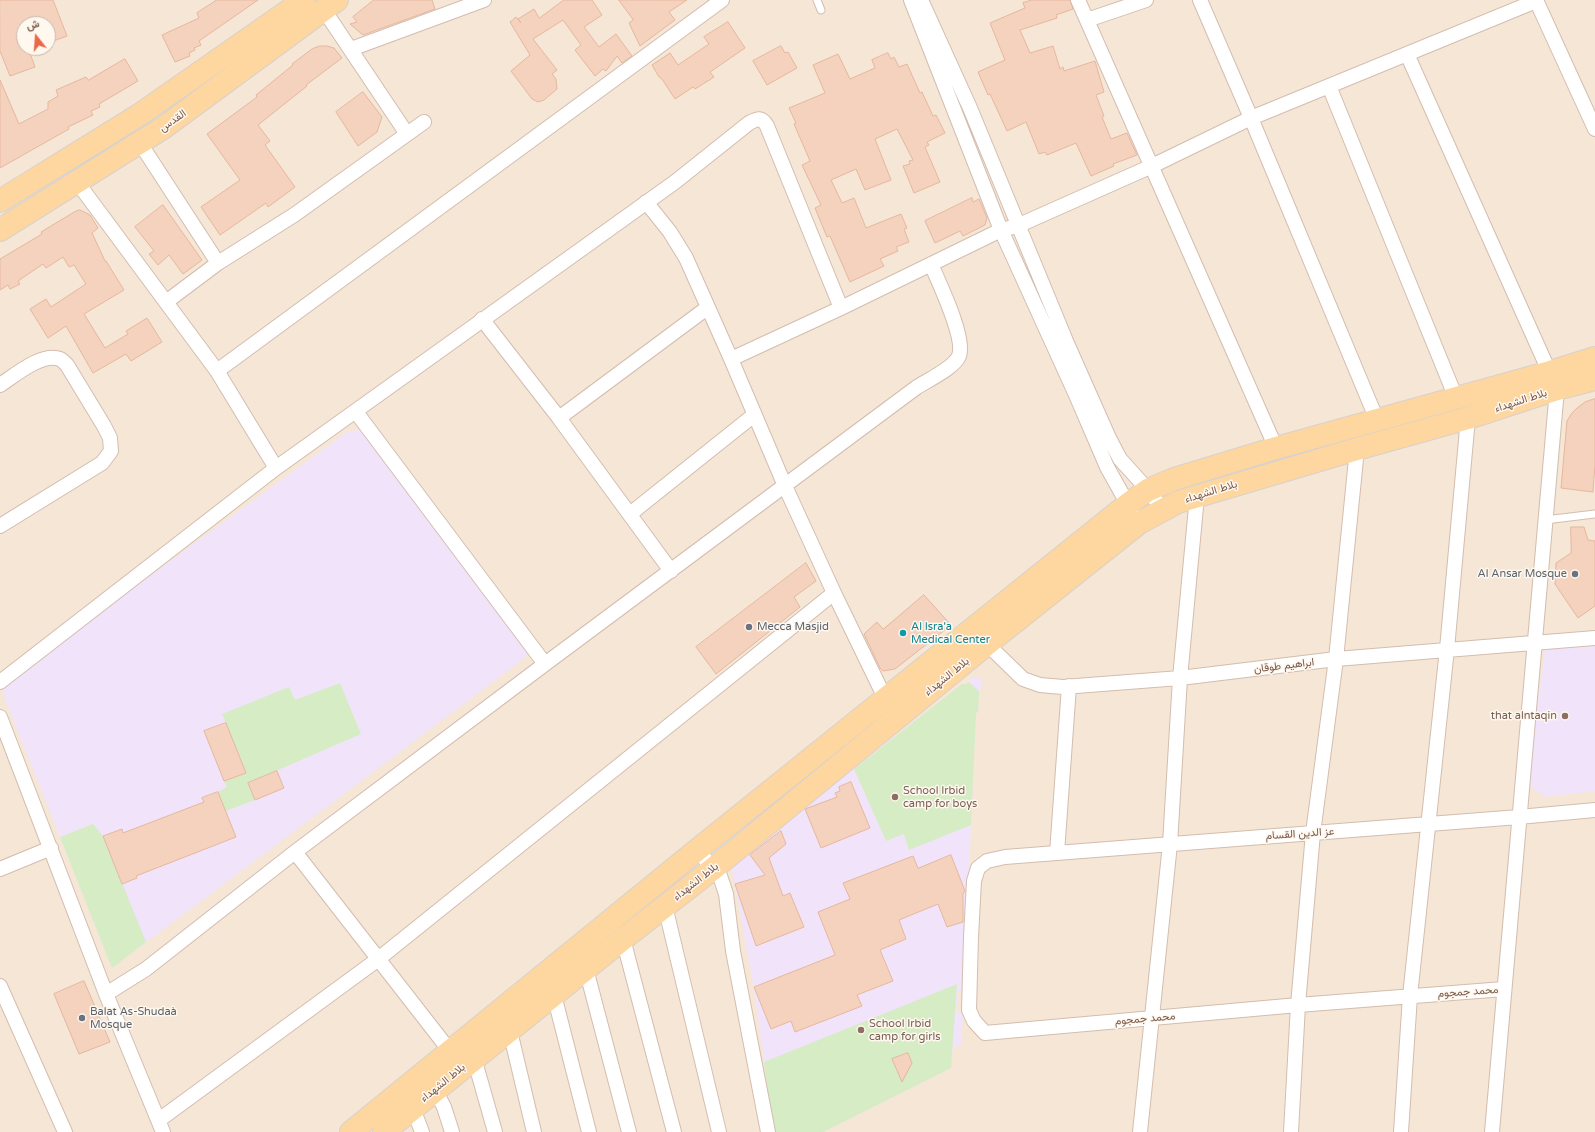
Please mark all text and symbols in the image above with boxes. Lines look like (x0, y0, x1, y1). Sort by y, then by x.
north arrow (16, 16, 56, 56)
text: ش (24, 17, 41, 33)
street label: القدس (157, 107, 189, 135)
street label: بلاط الشهداء (1493, 386, 1549, 416)
street label: بلاط الشهداء (1183, 478, 1239, 506)
place label: Al Ansar Mosque (1478, 567, 1567, 581)
marker: Al Ansar Mosque (1570, 569, 1580, 579)
place label: Mecca Masjid (757, 620, 829, 634)
place label: Al Isra'a Medical Center (911, 620, 990, 646)
marker: Mecca Masjid (744, 622, 754, 632)
marker: Al Isra'a Medical Center (898, 628, 908, 638)
street label: بلاط الشهداء (922, 655, 972, 699)
street label: ابراهيم طوقان (1253, 656, 1315, 676)
place label: that alntaqin (1491, 709, 1557, 723)
marker: that alntaqin (1560, 711, 1570, 721)
place label: School Irbid camp for boys (903, 784, 977, 810)
marker: School Irbid camp for boys (890, 792, 900, 802)
street label: عز الدين القسام (1265, 825, 1335, 843)
street label: بلاط الشهداء (671, 860, 721, 904)
street label: محمد جمجوم (1437, 983, 1499, 1001)
place label: Balat As-Shudaà Mosque (90, 1005, 177, 1031)
street label: محمد جمجوم (1114, 1010, 1176, 1028)
marker: Balat As-Shudaà Mosque (77, 1013, 87, 1023)
place label: School Irbid camp for girls (869, 1017, 940, 1043)
marker: School Irbid camp for girls (856, 1025, 866, 1035)
street label: بلاط الشهداء (418, 1061, 468, 1105)

